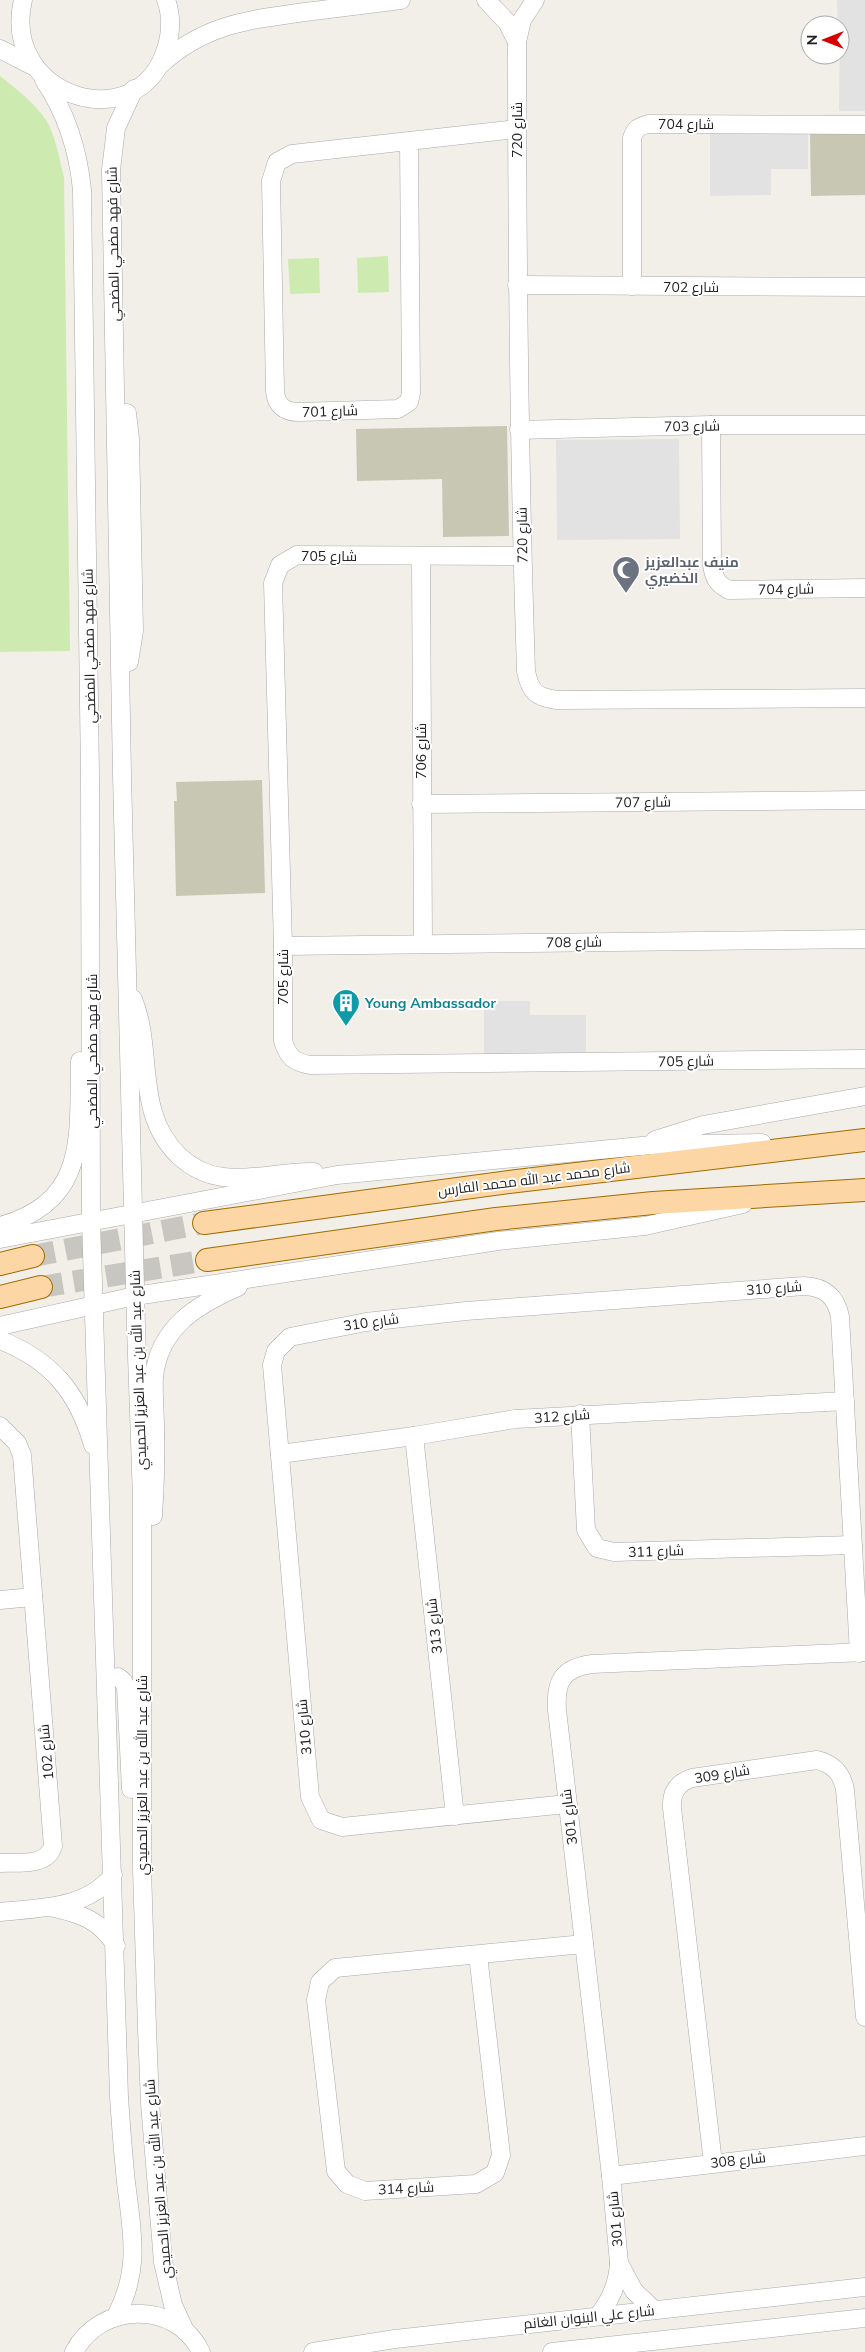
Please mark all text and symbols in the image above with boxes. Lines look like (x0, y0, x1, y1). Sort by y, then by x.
north arrow (800, 15, 850, 65)
text: N (803, 35, 821, 45)
street label: شارع 720 (508, 102, 526, 158)
street label: شارع 704 (658, 115, 714, 133)
street label: شارع فهد مضحي المضحي (103, 166, 126, 322)
street label: شارع 702 (663, 278, 719, 296)
street label: شارع 701 (302, 401, 358, 421)
street label: شارع 703 (664, 417, 720, 435)
street label: شارع 720 (513, 507, 531, 563)
street label: شارع 705 (301, 547, 357, 565)
place label: منيف عبدالعزيز الخضيري (644, 553, 739, 589)
mosque icon: منيف عبدالعزيز الخضيري (611, 555, 641, 594)
street label: شارع فهد مضحي المضحي (79, 568, 102, 724)
street label: شارع 704 (758, 580, 814, 598)
street label: شارع 706 (412, 723, 430, 779)
street label: شارع 707 (615, 793, 671, 811)
street label: شارع 708 (546, 933, 602, 951)
street label: شارع 705 (274, 949, 292, 1005)
street label: شارع فهد مضحي المضحي (83, 974, 104, 1128)
building icon: Young Ambassador (331, 988, 361, 1027)
place label: Young Ambassador (364, 994, 496, 1012)
street label: شارع 705 (658, 1052, 714, 1070)
street label: شارع محمد عبد الله محمد الفارس (437, 1158, 631, 1200)
street label: شارع عبد الله بن عبد العزيز الحميدي (126, 1269, 153, 1470)
street label: شارع 310 (745, 1277, 803, 1299)
street label: شارع 310 (342, 1309, 400, 1335)
street label: شارع 312 (533, 1405, 591, 1427)
street label: شارع 311 (628, 1541, 684, 1561)
street label: شارع 313 (422, 1597, 446, 1655)
street label: شارع عبد الله بن عبد العزيز الحميدي (133, 1675, 154, 1875)
street label: شارع 310 (293, 1698, 315, 1756)
street label: شارع 102 (35, 1723, 57, 1781)
street label: شارع 309 (693, 1761, 751, 1787)
street label: شارع 301 (557, 1788, 581, 1846)
street label: شارع عبد الله بن عبد العزيز الحميدي (140, 2078, 179, 2280)
street label: شارع 308 (709, 2148, 767, 2172)
street label: شارع 314 (378, 2178, 434, 2198)
street label: شارع 301 (604, 2190, 626, 2248)
street label: شارع علي البنوان الغانم (523, 2301, 656, 2336)

